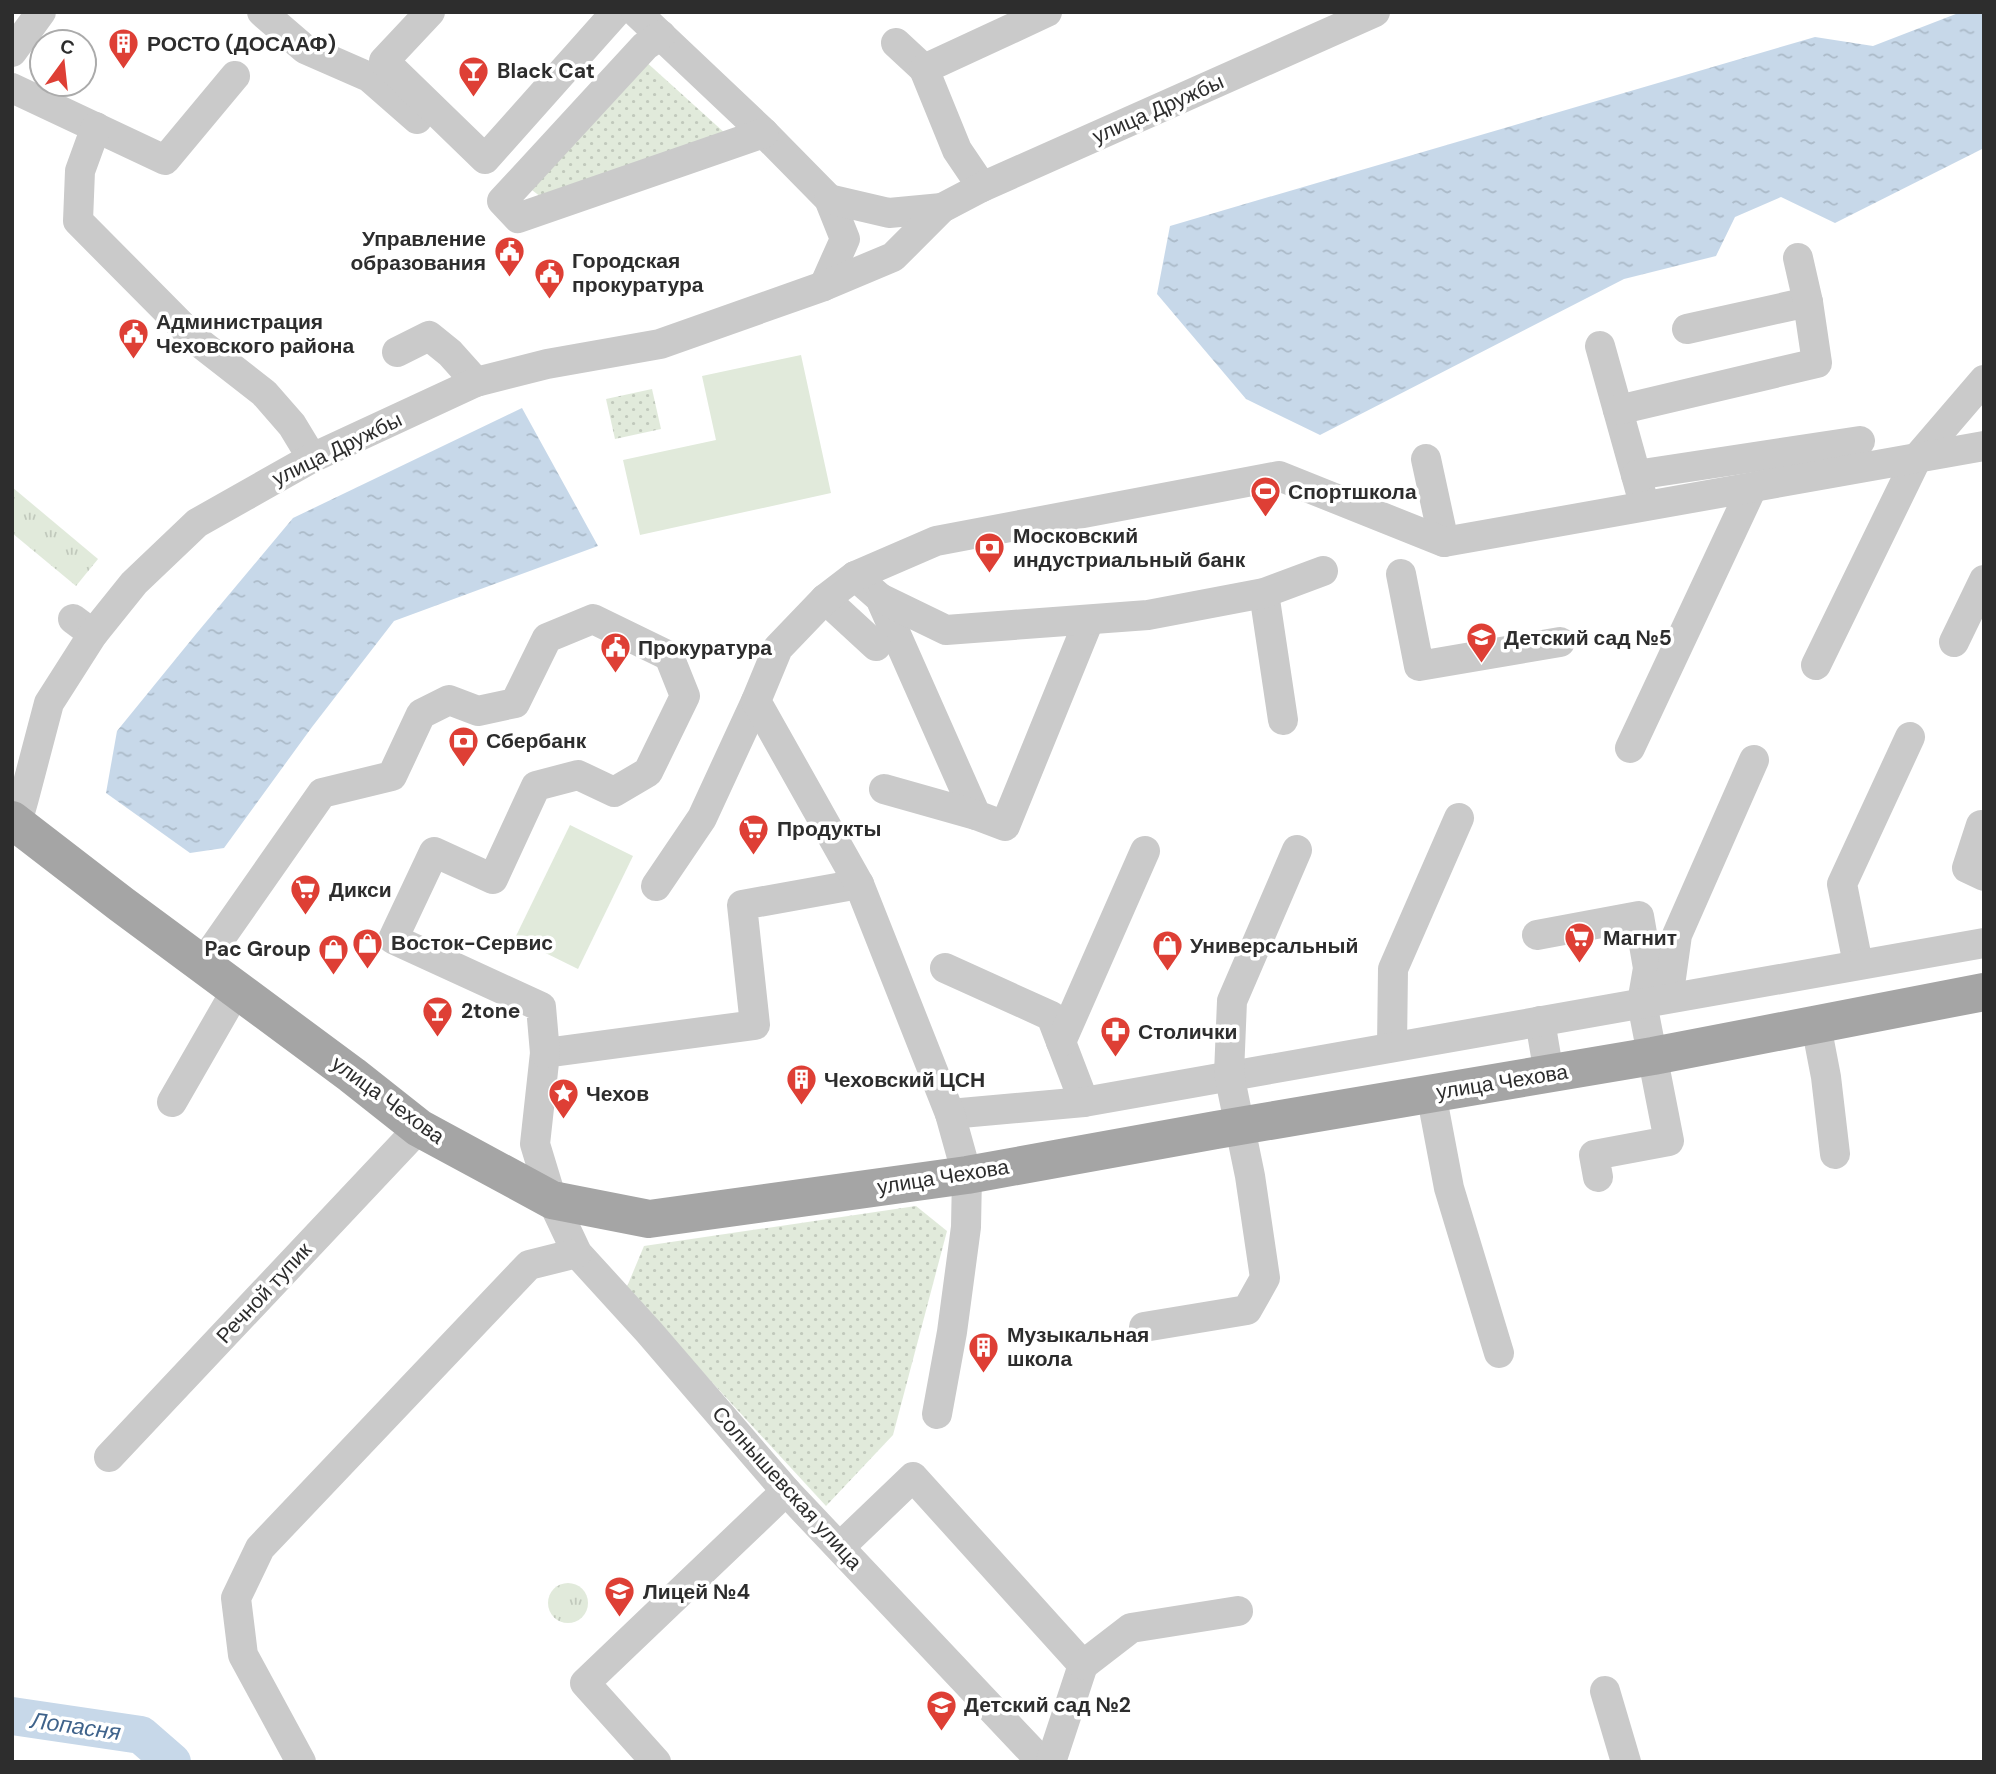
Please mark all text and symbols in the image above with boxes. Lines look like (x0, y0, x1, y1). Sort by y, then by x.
building icon: РОСТО (ДОСААФ) (107, 27, 141, 71)
north arrow (28, 28, 98, 98)
place label: РОСТО (ДОСААФ) (147, 30, 336, 58)
text: С (57, 33, 77, 61)
bar icon: Black Cat (457, 54, 491, 98)
place label: Black Cat (497, 57, 595, 85)
street label: улица Дружбы (1088, 68, 1228, 150)
place label: Управление образования (351, 225, 486, 277)
public building icon: Управление образования (492, 234, 526, 278)
place label: Городская прокуратура (572, 247, 704, 299)
public building icon: Городская прокуратура (532, 256, 566, 300)
place label: Администрация Чеховского района (156, 308, 354, 360)
public building icon: Администрация Чеховского района (116, 317, 150, 361)
street label: улица Дружбы (267, 405, 407, 493)
sports icon: Спортшкола (1248, 475, 1282, 519)
place label: Спортшкола (1288, 478, 1417, 506)
place label: Московский индустриальный банк (1013, 522, 1246, 574)
bank icon: Московский индустриальный банк (973, 531, 1007, 575)
school or university icon: Детский сад №5 (1464, 621, 1498, 665)
place label: Детский сад №5 (1504, 624, 1672, 652)
public building icon: Прокуратура (598, 631, 632, 675)
place label: Прокуратура (638, 634, 772, 662)
bank icon: Сбербанк (446, 724, 480, 768)
place label: Сбербанк (486, 727, 587, 755)
supermarket icon: Продукты (737, 812, 771, 856)
place label: Продукты (777, 815, 881, 843)
supermarket icon: Дикси (289, 873, 323, 917)
place label: Дикси (329, 876, 392, 904)
supermarket icon: Магнит (1563, 921, 1597, 965)
place label: Магнит (1603, 924, 1677, 952)
shop icon: Восток-Сервис (351, 926, 385, 970)
place label: Восток-Сервис (391, 929, 553, 957)
shop icon: Универсальный (1150, 929, 1184, 973)
shop icon: Pac Group (317, 932, 351, 976)
place label: Универсальный (1190, 932, 1358, 960)
place label: Pac Group (205, 935, 311, 963)
bar icon: 2tone (421, 994, 455, 1038)
place label: 2tone (461, 997, 520, 1025)
pharmacy icon: Столички (1098, 1015, 1132, 1059)
place label: Столички (1138, 1018, 1237, 1046)
street label: улица Чехова (326, 1050, 450, 1151)
street label: улица Чехова (1434, 1058, 1570, 1106)
building icon: Чеховский ЦСН (784, 1063, 818, 1107)
place label: Чеховский ЦСН (824, 1066, 985, 1094)
place icon: Чехов (546, 1077, 580, 1121)
place label: Чехов (586, 1080, 649, 1108)
street label: улица Чехова (875, 1153, 1011, 1201)
street label: Речной тупик (210, 1236, 319, 1349)
place label: Музыкальная школа (1007, 1321, 1149, 1373)
building icon: Музыкальная школа (967, 1330, 1001, 1374)
street label: Солнышевская улица (706, 1400, 868, 1576)
school or university icon: Лицей №4 (603, 1575, 637, 1619)
place label: Лицей №4 (643, 1578, 750, 1606)
school or university icon: Детский сад №2 (924, 1688, 958, 1732)
place label: Детский сад №2 (964, 1691, 1131, 1719)
water label: Лопасня (27, 1705, 123, 1747)

